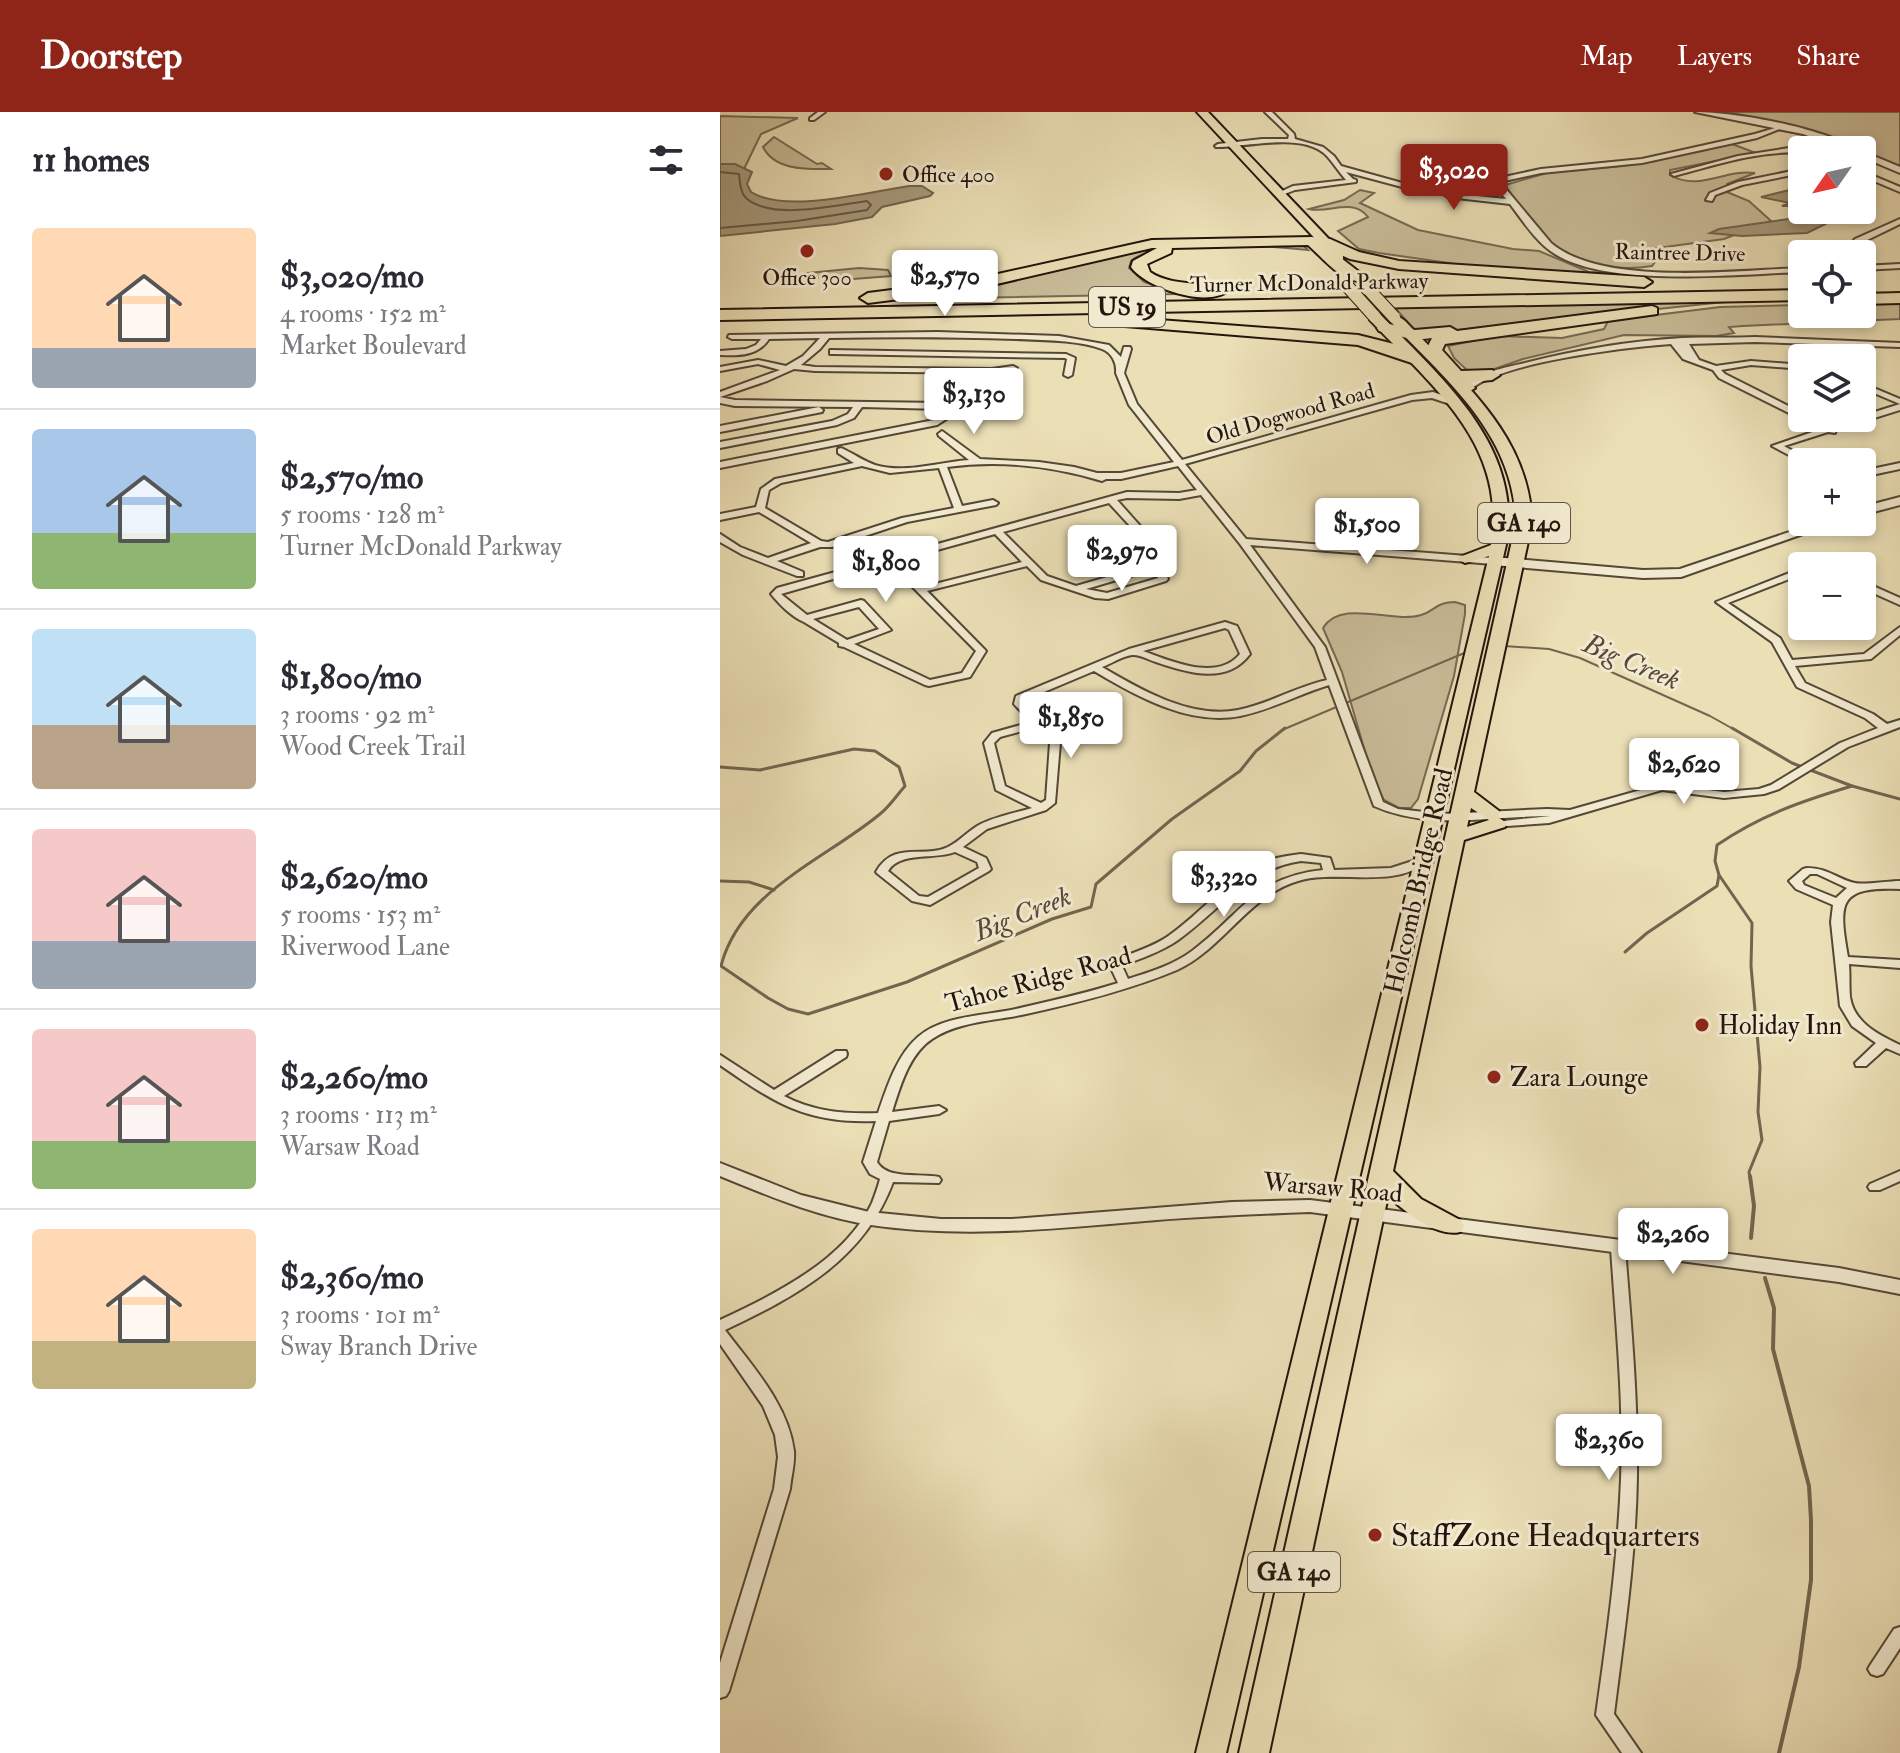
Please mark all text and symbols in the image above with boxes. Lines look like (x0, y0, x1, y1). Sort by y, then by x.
text: Doorstep (40, 32, 182, 80)
text: Map (1580, 39, 1633, 74)
text: Layers (1677, 39, 1752, 74)
text: Share (1796, 39, 1860, 74)
north arrow (1788, 136, 1876, 224)
map controls (1788, 136, 1876, 640)
icon: filters (644, 138, 688, 182)
text: 11 homes (32, 139, 150, 182)
pin: $3,020 (1389, 144, 1519, 212)
text: $3,020 (1419, 154, 1489, 186)
place label: Office 400 (902, 161, 995, 189)
marker: Office 400 (877, 165, 895, 183)
street label: Raintree Drive (1614, 238, 1745, 268)
button: locate (1788, 240, 1876, 328)
marker: Office 300 (798, 242, 816, 260)
pin: $2,570 (880, 250, 1010, 318)
text: $3,020/mo (280, 255, 424, 298)
icon: home (96, 260, 192, 356)
text: $2,570 (910, 260, 980, 292)
place label: Office 300 (762, 264, 852, 292)
street label: Turner McDonald Parkway (1190, 267, 1429, 299)
road number: US 19 (1089, 287, 1165, 327)
text: 4 rooms · 152 m² (280, 298, 446, 330)
text: Market Boulevard (280, 330, 467, 362)
button: layers (1788, 344, 1876, 432)
pin: $3,130 (909, 368, 1039, 436)
street label: Old Dogwood Road (1203, 376, 1378, 451)
text: $3,130 (942, 378, 1006, 410)
button: + (1788, 448, 1876, 536)
text: $2,570/mo (280, 456, 423, 499)
icon: home (96, 461, 192, 557)
pin: $1,500 (1302, 498, 1432, 566)
text: 5 rooms · 128 m² (280, 499, 444, 531)
road number: GA 140 (1478, 503, 1570, 543)
text: $1,500 (1333, 508, 1401, 540)
pin: $2,970 (1057, 525, 1187, 593)
text: Turner McDonald Parkway (280, 531, 562, 563)
text: $2,970 (1086, 535, 1158, 567)
pin: $1,800 (821, 536, 951, 604)
text: $1,800 (851, 546, 921, 578)
button: − (1788, 552, 1876, 640)
water label: Big Creek (1576, 626, 1685, 698)
text: $1,800/mo (280, 656, 422, 699)
icon: home (96, 661, 192, 757)
pin: $1,850 (1006, 692, 1136, 760)
text: 3 rooms · 92 m² (280, 699, 435, 731)
text: $1,850 (1038, 702, 1104, 734)
text: Wood Creek Trail (280, 731, 466, 763)
pin: $2,620 (1619, 738, 1749, 806)
text: $2,620 (1647, 748, 1721, 780)
street label: Holcomb Bridge Road (1377, 765, 1461, 997)
pin: $3,320 (1159, 851, 1289, 919)
text: $2,620/mo (280, 856, 428, 899)
icon: home (96, 861, 192, 957)
text: $3,320 (1190, 861, 1258, 893)
water label: Big Creek (967, 879, 1076, 950)
text: 5 rooms · 153 m² (280, 899, 440, 931)
text: Riverwood Lane (280, 931, 450, 963)
street label: Tahoe Ridge Road (942, 940, 1135, 1020)
place label: Holiday Inn (1718, 1010, 1842, 1042)
marker: Holiday Inn (1693, 1016, 1711, 1034)
text: $2,260/mo (280, 1056, 428, 1099)
icon: home (96, 1061, 192, 1157)
place label: Zara Lounge (1510, 1062, 1648, 1094)
marker: Zara Lounge (1485, 1068, 1503, 1086)
text: 3 rooms · 113 m² (280, 1099, 437, 1131)
text: Warsaw Road (280, 1131, 420, 1163)
street label: Warsaw Road (1261, 1166, 1404, 1210)
pin: $2,260 (1608, 1208, 1738, 1276)
text: $2,260 (1636, 1218, 1710, 1250)
text: $2,360/mo (280, 1256, 424, 1299)
icon: home (96, 1261, 192, 1357)
text: 3 rooms · 101 m² (280, 1299, 440, 1331)
text: Sway Branch Drive (280, 1331, 477, 1363)
pin: $2,360 (1544, 1414, 1674, 1482)
text: $2,360 (1574, 1424, 1644, 1456)
place label: StaffZone Headquarters (1391, 1516, 1700, 1556)
marker: StaffZone Headquarters (1366, 1526, 1384, 1544)
road number: GA 140 (1248, 1552, 1340, 1592)

